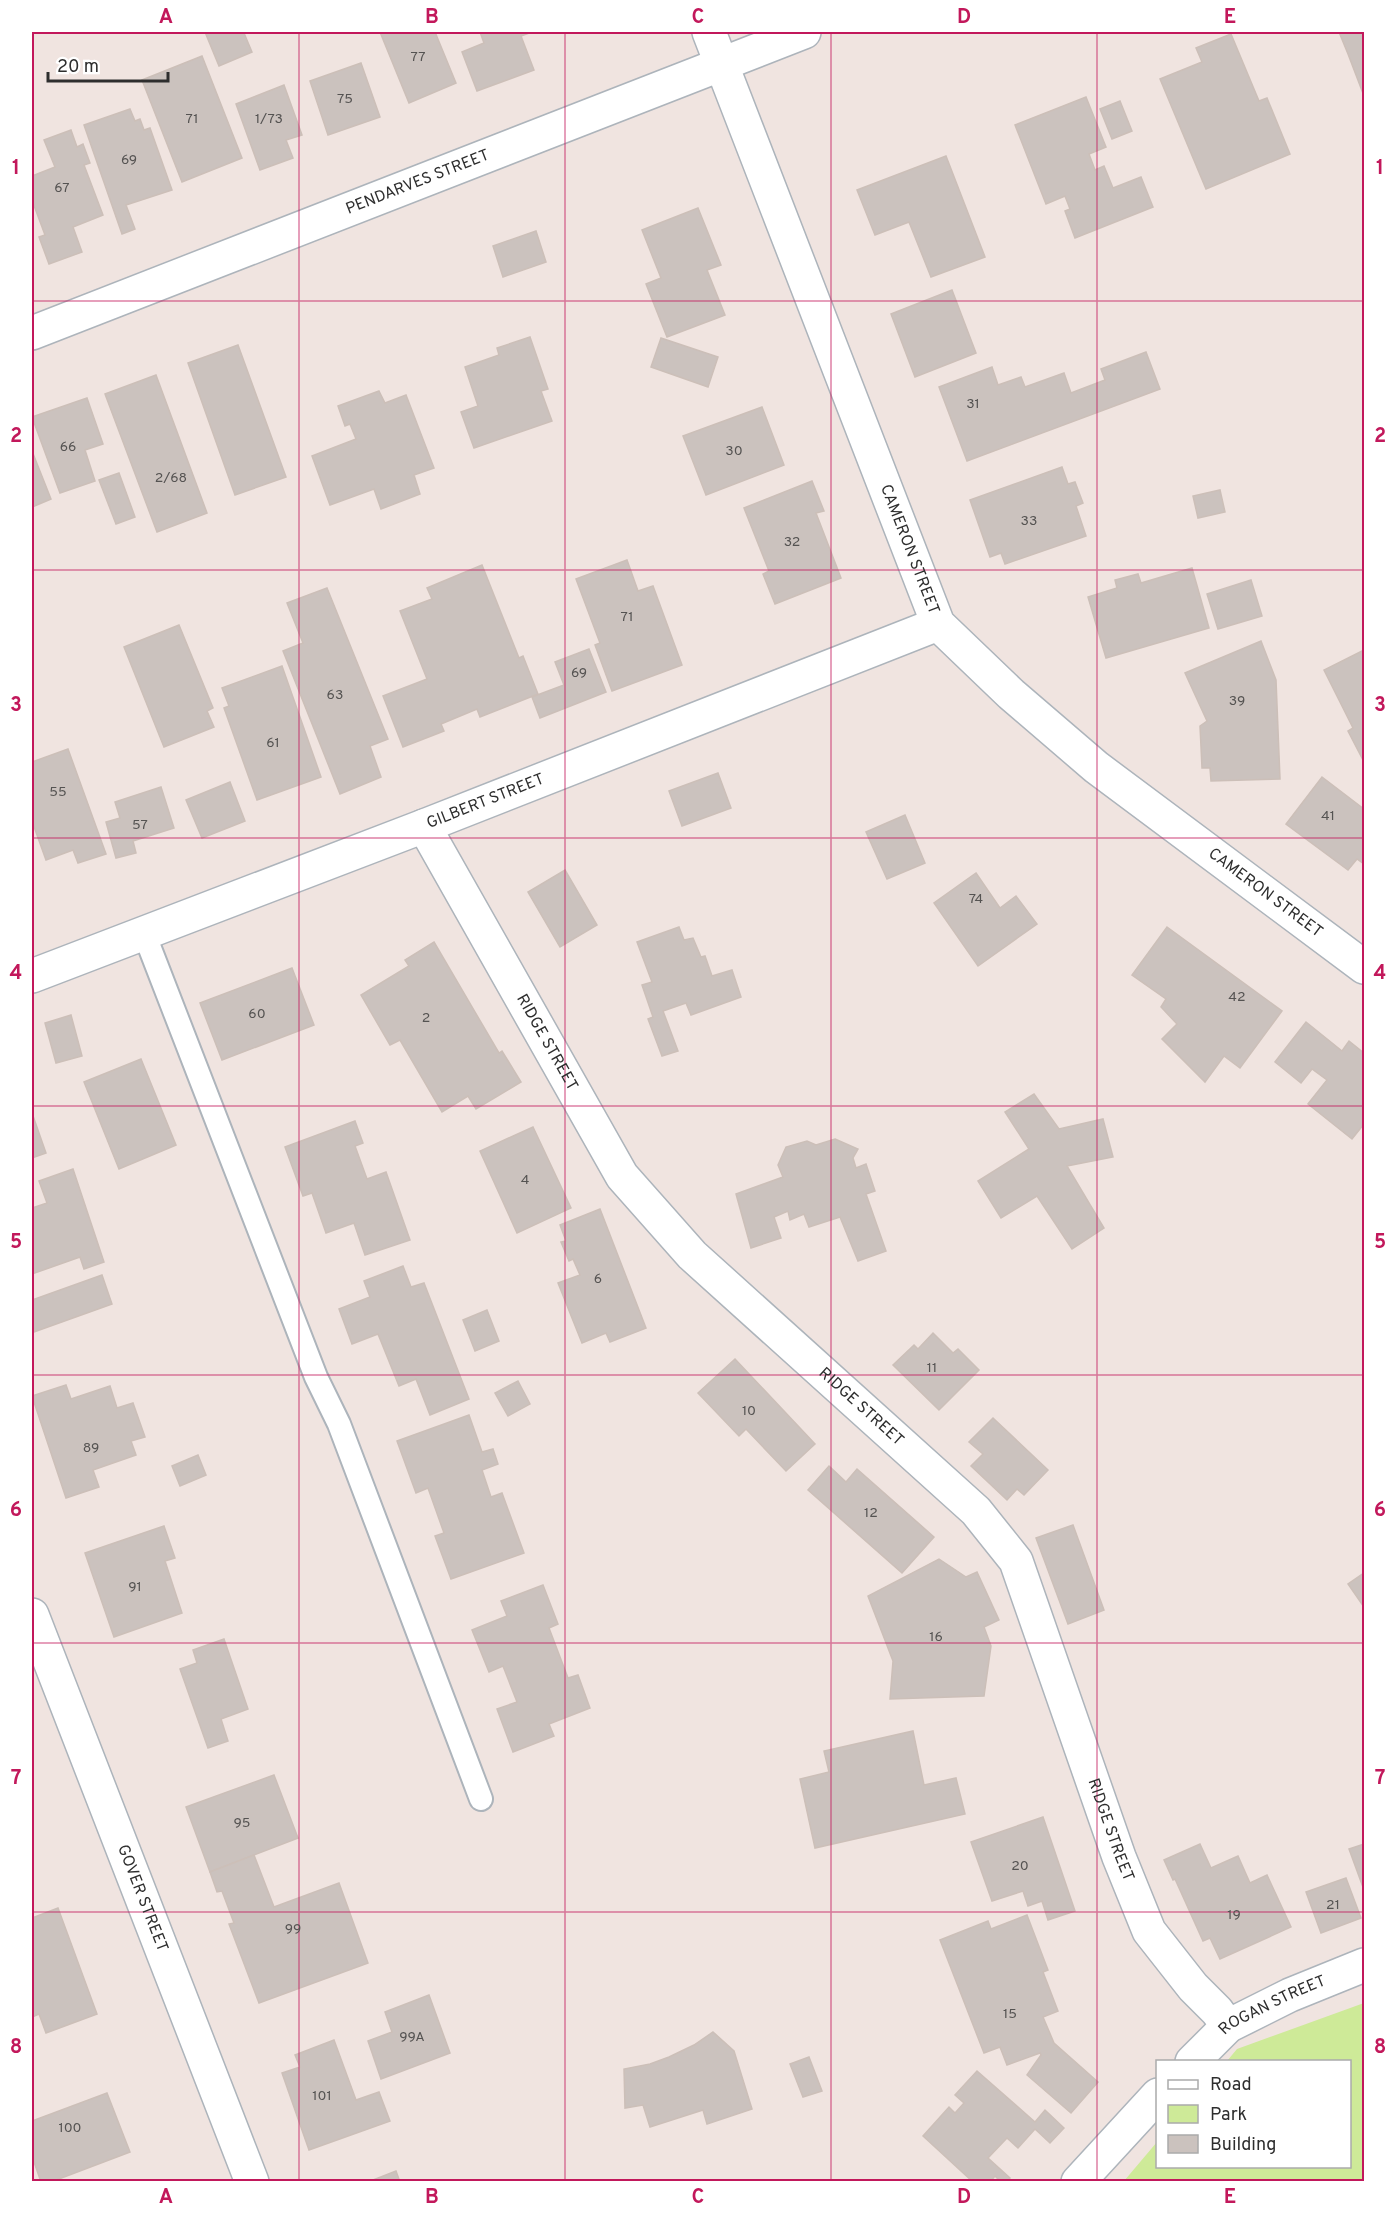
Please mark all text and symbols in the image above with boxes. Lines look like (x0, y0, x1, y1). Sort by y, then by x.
text: A (159, 5, 173, 31)
text: B (425, 5, 439, 31)
text: C (692, 5, 704, 31)
text: D (957, 5, 971, 31)
text: E (1224, 5, 1236, 31)
scale bar (48, 45, 168, 83)
house number: 77 (410, 49, 426, 66)
text: 20 m (57, 56, 99, 79)
house number: 75 (337, 91, 353, 108)
house number: 71 (186, 111, 198, 128)
house number: 1/73 (255, 111, 283, 128)
street label: PENDARVES STREET (343, 146, 492, 220)
house number: 69 (121, 152, 137, 169)
text: 1 (12, 156, 20, 182)
text: 1 (1376, 156, 1384, 182)
house number: 67 (54, 180, 70, 197)
house number: 31 (966, 396, 980, 413)
text: 2 (10, 424, 22, 450)
text: 2 (1374, 424, 1386, 450)
house number: 66 (60, 439, 76, 456)
house number: 30 (725, 443, 743, 460)
house number: 2/68 (155, 470, 187, 487)
street label: CAMERON STREET (875, 482, 943, 617)
house number: 33 (1021, 513, 1037, 530)
house number: 32 (784, 534, 800, 551)
house number: 71 (621, 609, 633, 626)
house number: 69 (571, 665, 587, 682)
house number: 63 (327, 687, 343, 704)
text: 3 (10, 693, 22, 719)
house number: 39 (1229, 693, 1245, 710)
text: 3 (1374, 693, 1386, 719)
house number: 61 (266, 735, 280, 752)
street label: GILBERT STREET (424, 770, 547, 834)
house number: 55 (49, 784, 67, 801)
house number: 41 (1321, 808, 1335, 825)
house number: 57 (132, 817, 148, 834)
street label: CAMERON STREET (1204, 844, 1326, 942)
house number: 74 (969, 891, 983, 908)
text: 4 (10, 961, 22, 987)
text: 4 (1374, 961, 1386, 987)
house number: 42 (1228, 989, 1246, 1006)
street label: RIDGE STREET (511, 991, 582, 1095)
house number: 60 (248, 1006, 266, 1023)
house number: 2 (422, 1010, 430, 1027)
house number: 4 (521, 1172, 529, 1189)
text: 5 (10, 1230, 22, 1256)
text: 5 (1374, 1230, 1386, 1256)
house number: 6 (594, 1271, 602, 1288)
house number: 11 (927, 1360, 937, 1377)
street label: RIDGE STREET (814, 1364, 908, 1451)
house number: 10 (742, 1403, 756, 1420)
house number: 89 (83, 1440, 99, 1457)
text: 6 (10, 1498, 22, 1524)
text: 6 (1374, 1498, 1386, 1524)
house number: 12 (864, 1505, 878, 1522)
house number: 91 (128, 1579, 142, 1596)
house number: 16 (929, 1629, 943, 1646)
text: 7 (11, 1766, 21, 1792)
text: 7 (1375, 1766, 1385, 1792)
street label: RIDGE STREET (1082, 1776, 1138, 1884)
house number: 95 (233, 1815, 251, 1832)
street label: GOVER STREET (112, 1842, 172, 1955)
house number: 20 (1011, 1858, 1029, 1875)
house number: 21 (1326, 1897, 1340, 1914)
house number: 19 (1227, 1907, 1241, 1924)
house number: 99 (285, 1921, 301, 1938)
street label: ROGAN STREET (1215, 1971, 1329, 2039)
house number: 15 (1003, 2006, 1017, 2023)
house number: 99A (399, 2029, 425, 2046)
text: 8 (10, 2035, 22, 2061)
text: 8 (1374, 2035, 1386, 2061)
legend (1156, 2060, 1351, 2168)
text: Road (1210, 2074, 1252, 2097)
house number: 101 (312, 2088, 332, 2105)
text: Park (1210, 2104, 1247, 2127)
house number: 100 (58, 2120, 82, 2137)
text: Building (1210, 2134, 1276, 2157)
text: A (159, 2185, 173, 2211)
text: B (425, 2185, 439, 2211)
text: C (692, 2185, 704, 2211)
text: D (957, 2185, 971, 2211)
text: E (1224, 2185, 1236, 2211)

